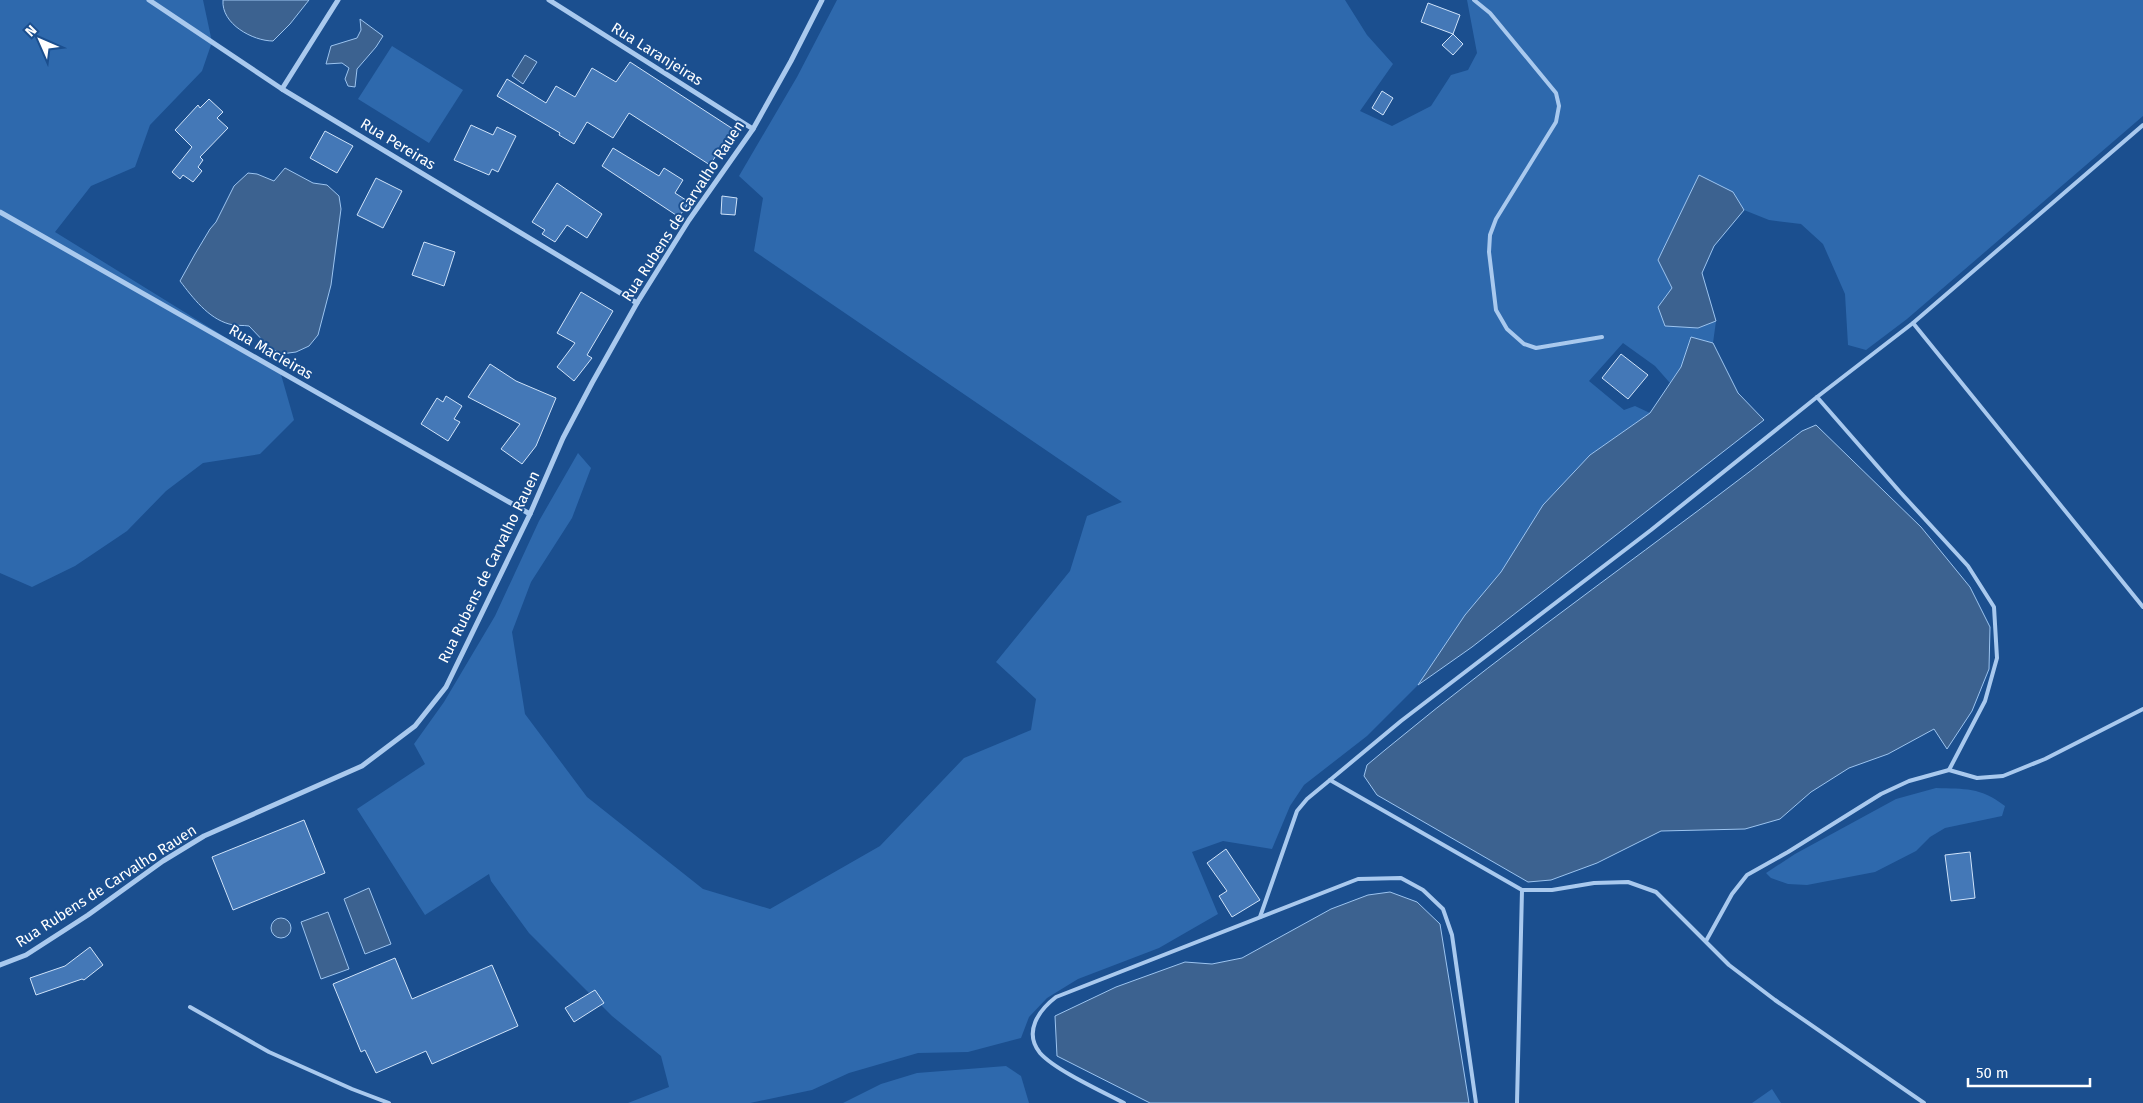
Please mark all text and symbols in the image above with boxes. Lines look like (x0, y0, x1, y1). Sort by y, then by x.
north arrow (15, 15, 65, 65)
street label: Rua Laranjeiras (608, 19, 706, 89)
text: N (22, 22, 40, 40)
street label: Rua Pereiras (357, 115, 439, 173)
street label: Rua Rubens de Carvalho Rauen (618, 117, 748, 305)
street label: Rua Macieiras (226, 321, 316, 383)
street label: Rua Rubens de Carvalho Rauen (434, 468, 544, 666)
street label: Rua Rubens de Carvalho Rauen (12, 821, 200, 951)
scale bar (1968, 1056, 2090, 1088)
text: 50 m (1976, 1064, 2009, 1082)

